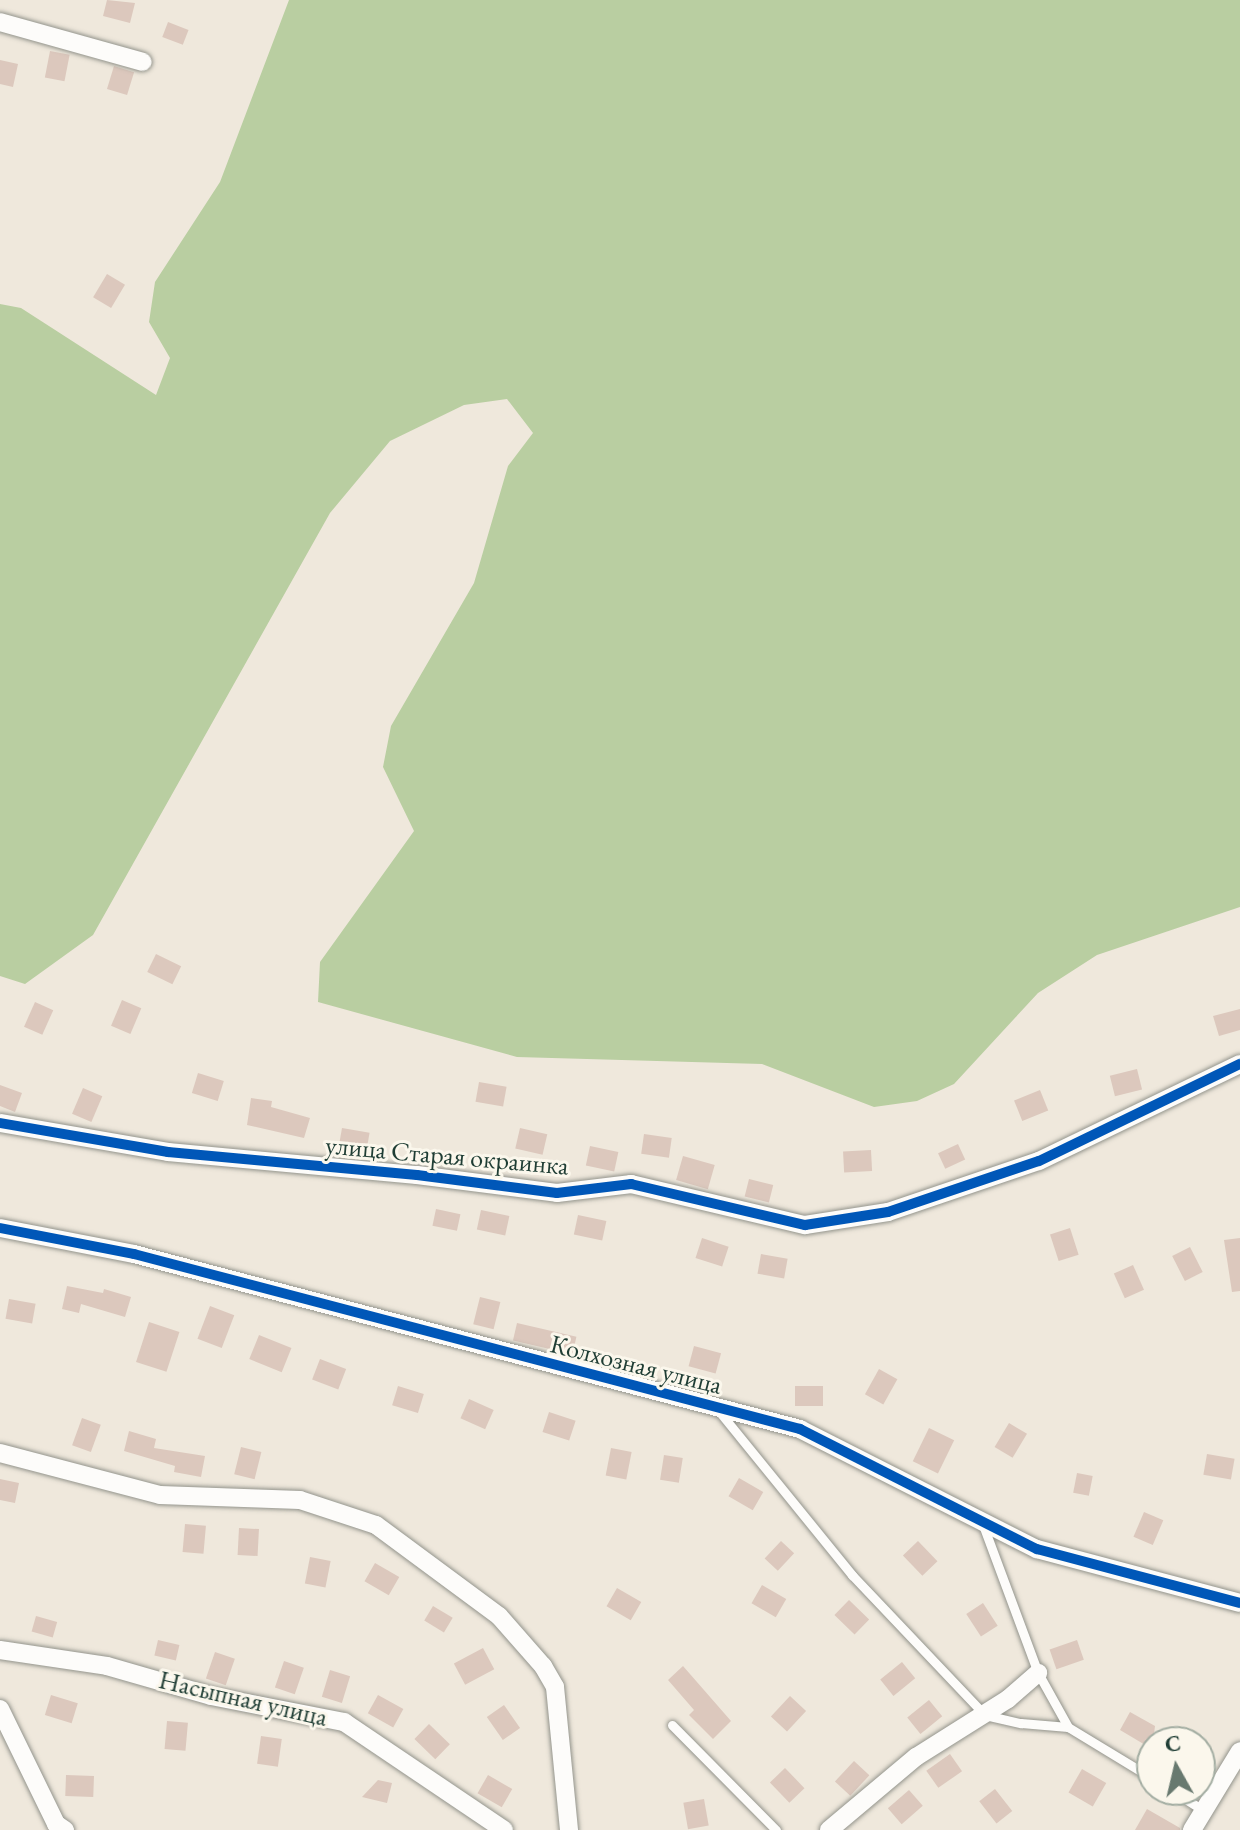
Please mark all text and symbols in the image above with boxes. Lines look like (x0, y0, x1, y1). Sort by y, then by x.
street label: улица Старая окраинка (324, 1130, 570, 1182)
street label: Колхозная улица (547, 1329, 725, 1401)
street label: Насыпная улица (156, 1664, 330, 1734)
north arrow (1136, 1726, 1216, 1806)
text: С (1163, 1728, 1183, 1759)

